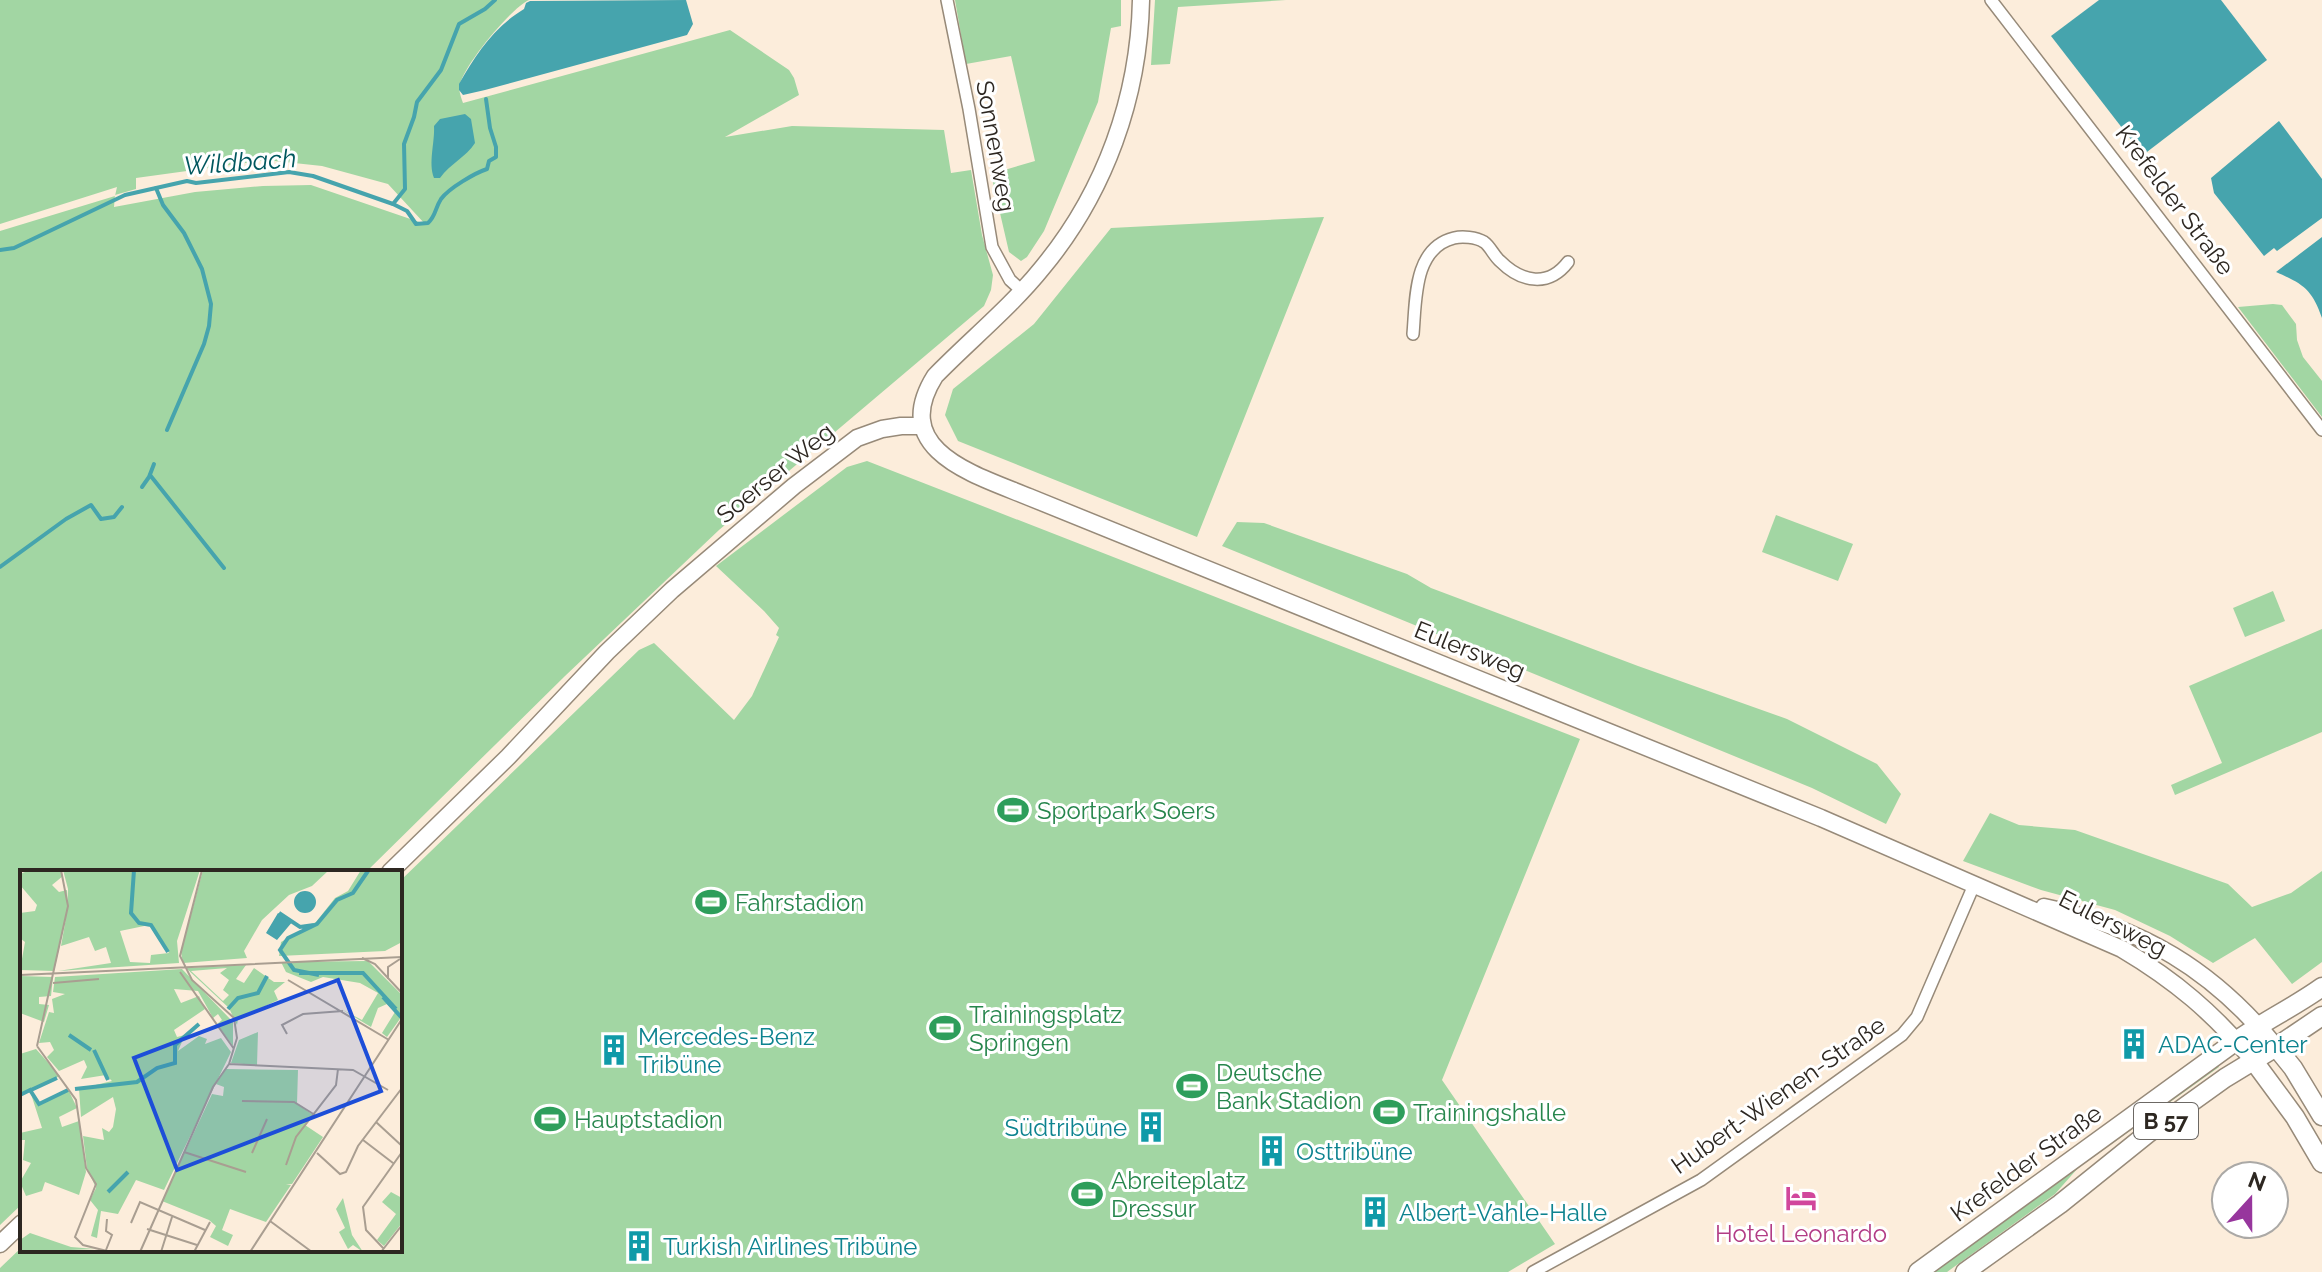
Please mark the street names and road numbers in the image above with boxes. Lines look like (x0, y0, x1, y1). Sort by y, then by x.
street label: Sonnenweg (970, 78, 1022, 214)
street label: Krefelder Straße (2109, 120, 2241, 280)
street label: Soerser Weg (710, 417, 840, 529)
street label: Eulersweg (1410, 615, 1530, 685)
street label: Eulersweg (2054, 884, 2172, 962)
street label: Hubert-Wienen-Straße (1666, 1010, 1890, 1180)
street label: Krefelder Straße (1945, 1098, 2107, 1228)
road number: B 57 (2134, 1103, 2198, 1139)

